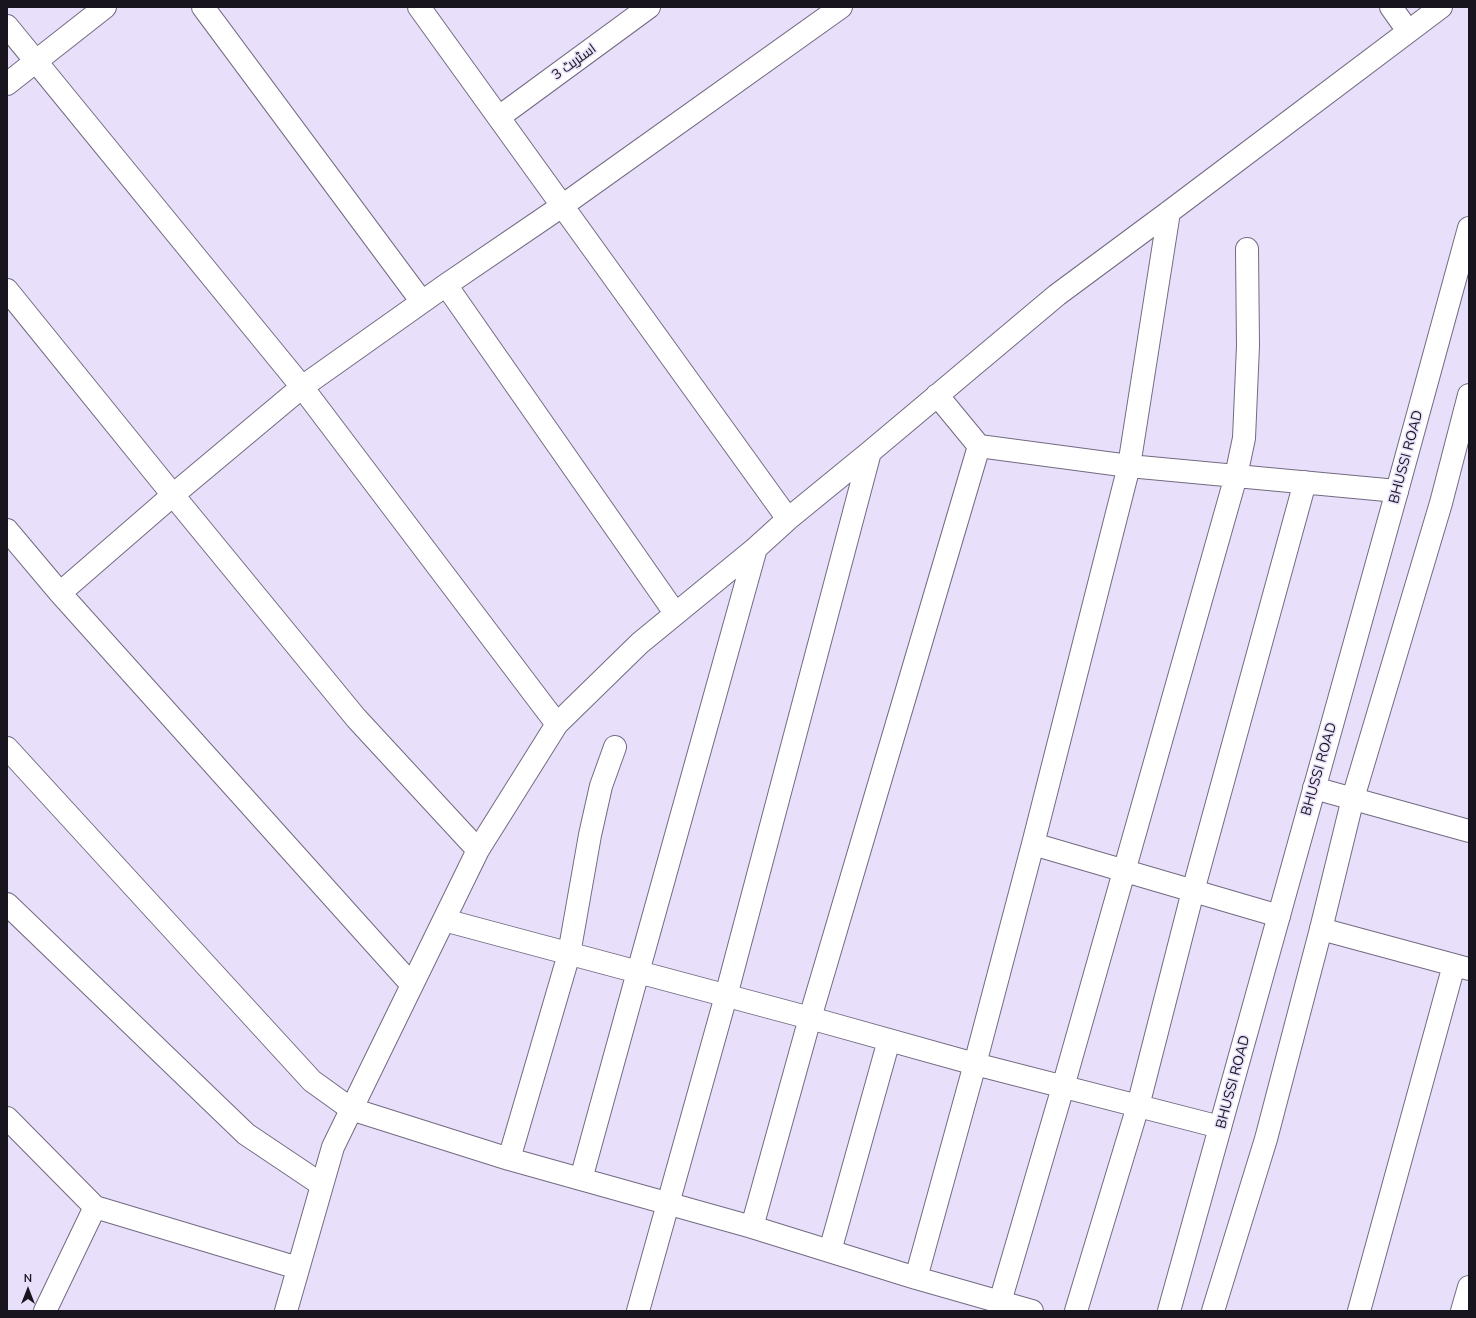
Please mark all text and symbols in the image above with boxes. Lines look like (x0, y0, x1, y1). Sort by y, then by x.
street label: اسٹریٹ 3 (548, 40, 600, 84)
street label: BHUSSI ROAD (1385, 408, 1427, 506)
street label: BHUSSI ROAD (1298, 720, 1340, 818)
street label: BHUSSI ROAD (1212, 1033, 1254, 1131)
north arrow (8, 1270, 48, 1310)
text: N (24, 1271, 32, 1285)

